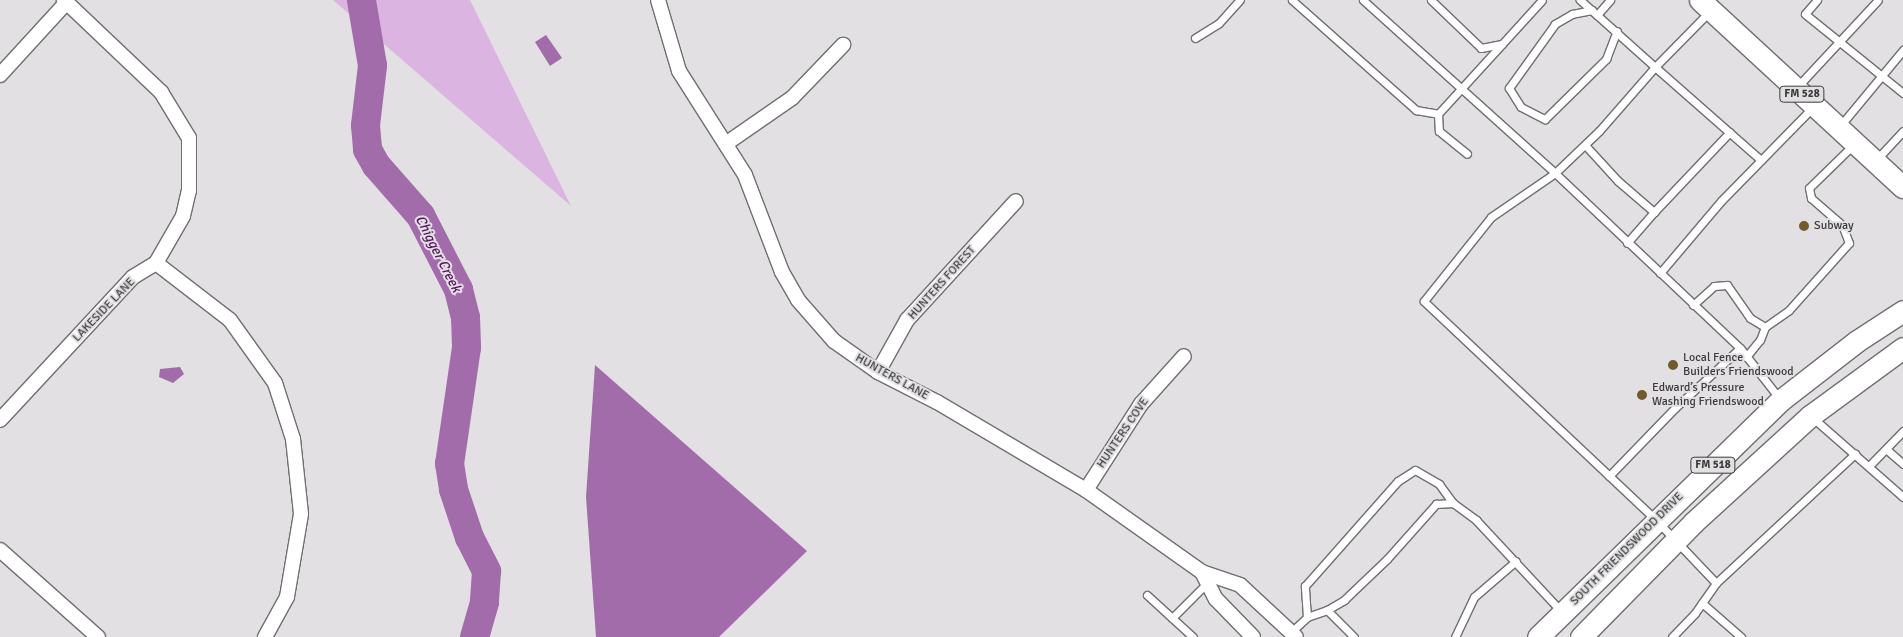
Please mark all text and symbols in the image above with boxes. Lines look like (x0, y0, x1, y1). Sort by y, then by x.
road number: FM 528 (1778, 86, 1826, 102)
water label: Chigger Creek (411, 213, 465, 295)
place label: Subway (1814, 219, 1854, 233)
marker: Subway (1798, 220, 1810, 232)
street label: HUNTERS FOREST (905, 243, 979, 323)
street label: LAKESIDE LANE (70, 275, 138, 345)
street label: HUNTERS LANE (853, 351, 931, 403)
place label: Local Fence Builders Friendswood (1683, 351, 1794, 379)
marker: Local Fence Builders Friendswood (1667, 359, 1679, 371)
place label: Edward’s Pressure Washing Friendswood (1652, 381, 1764, 409)
marker: Edward’s Pressure Washing Friendswood (1636, 389, 1648, 401)
street label: HUNTERS COVE (1094, 395, 1152, 471)
road number: FM 518 (1689, 456, 1737, 474)
street label: SOUTH FRIENDSWOOD DRIVE (1568, 490, 1686, 608)

